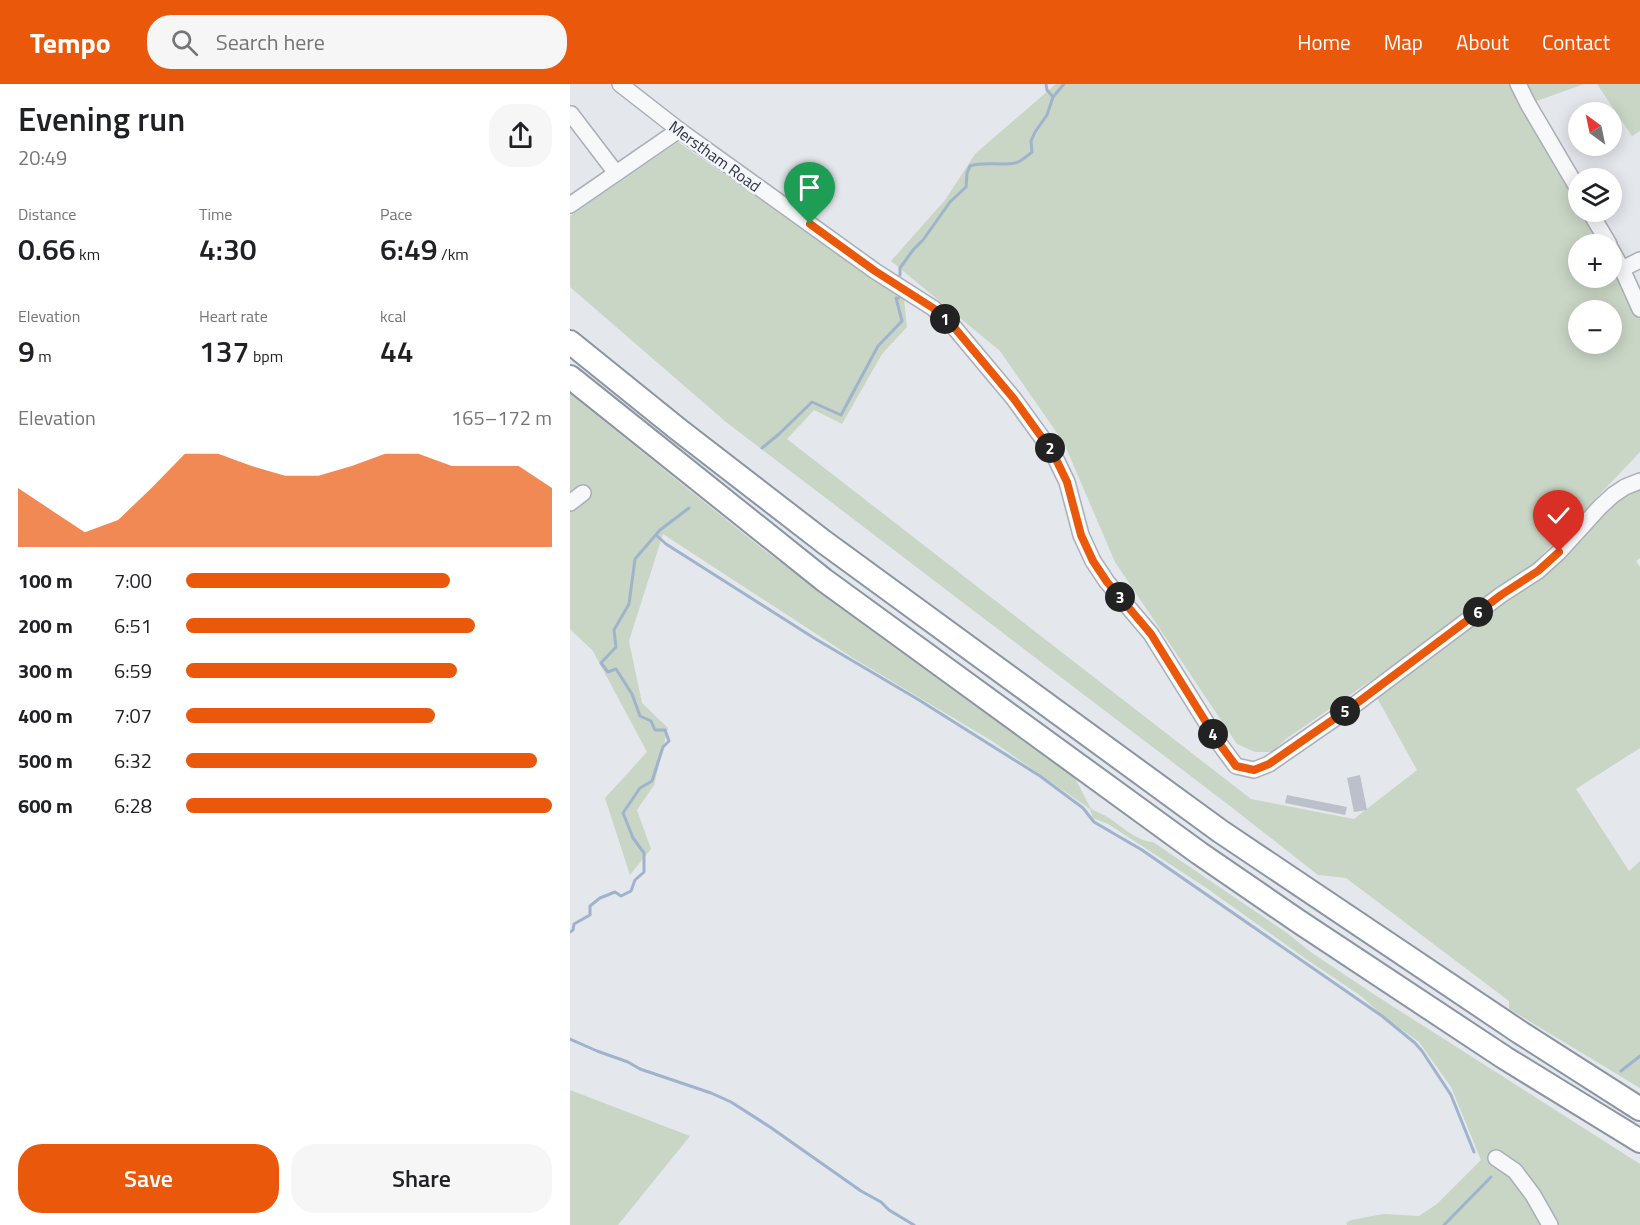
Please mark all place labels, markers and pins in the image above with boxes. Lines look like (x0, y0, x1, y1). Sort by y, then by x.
pin (784, 162, 835, 224)
pin: 1 (930, 304, 960, 334)
pin: 2 (1035, 433, 1065, 463)
pin (1533, 490, 1584, 552)
pin: 3 (1105, 582, 1135, 612)
pin: 6 (1463, 597, 1493, 627)
pin: 5 (1330, 696, 1360, 726)
pin: 4 (1198, 719, 1228, 749)

